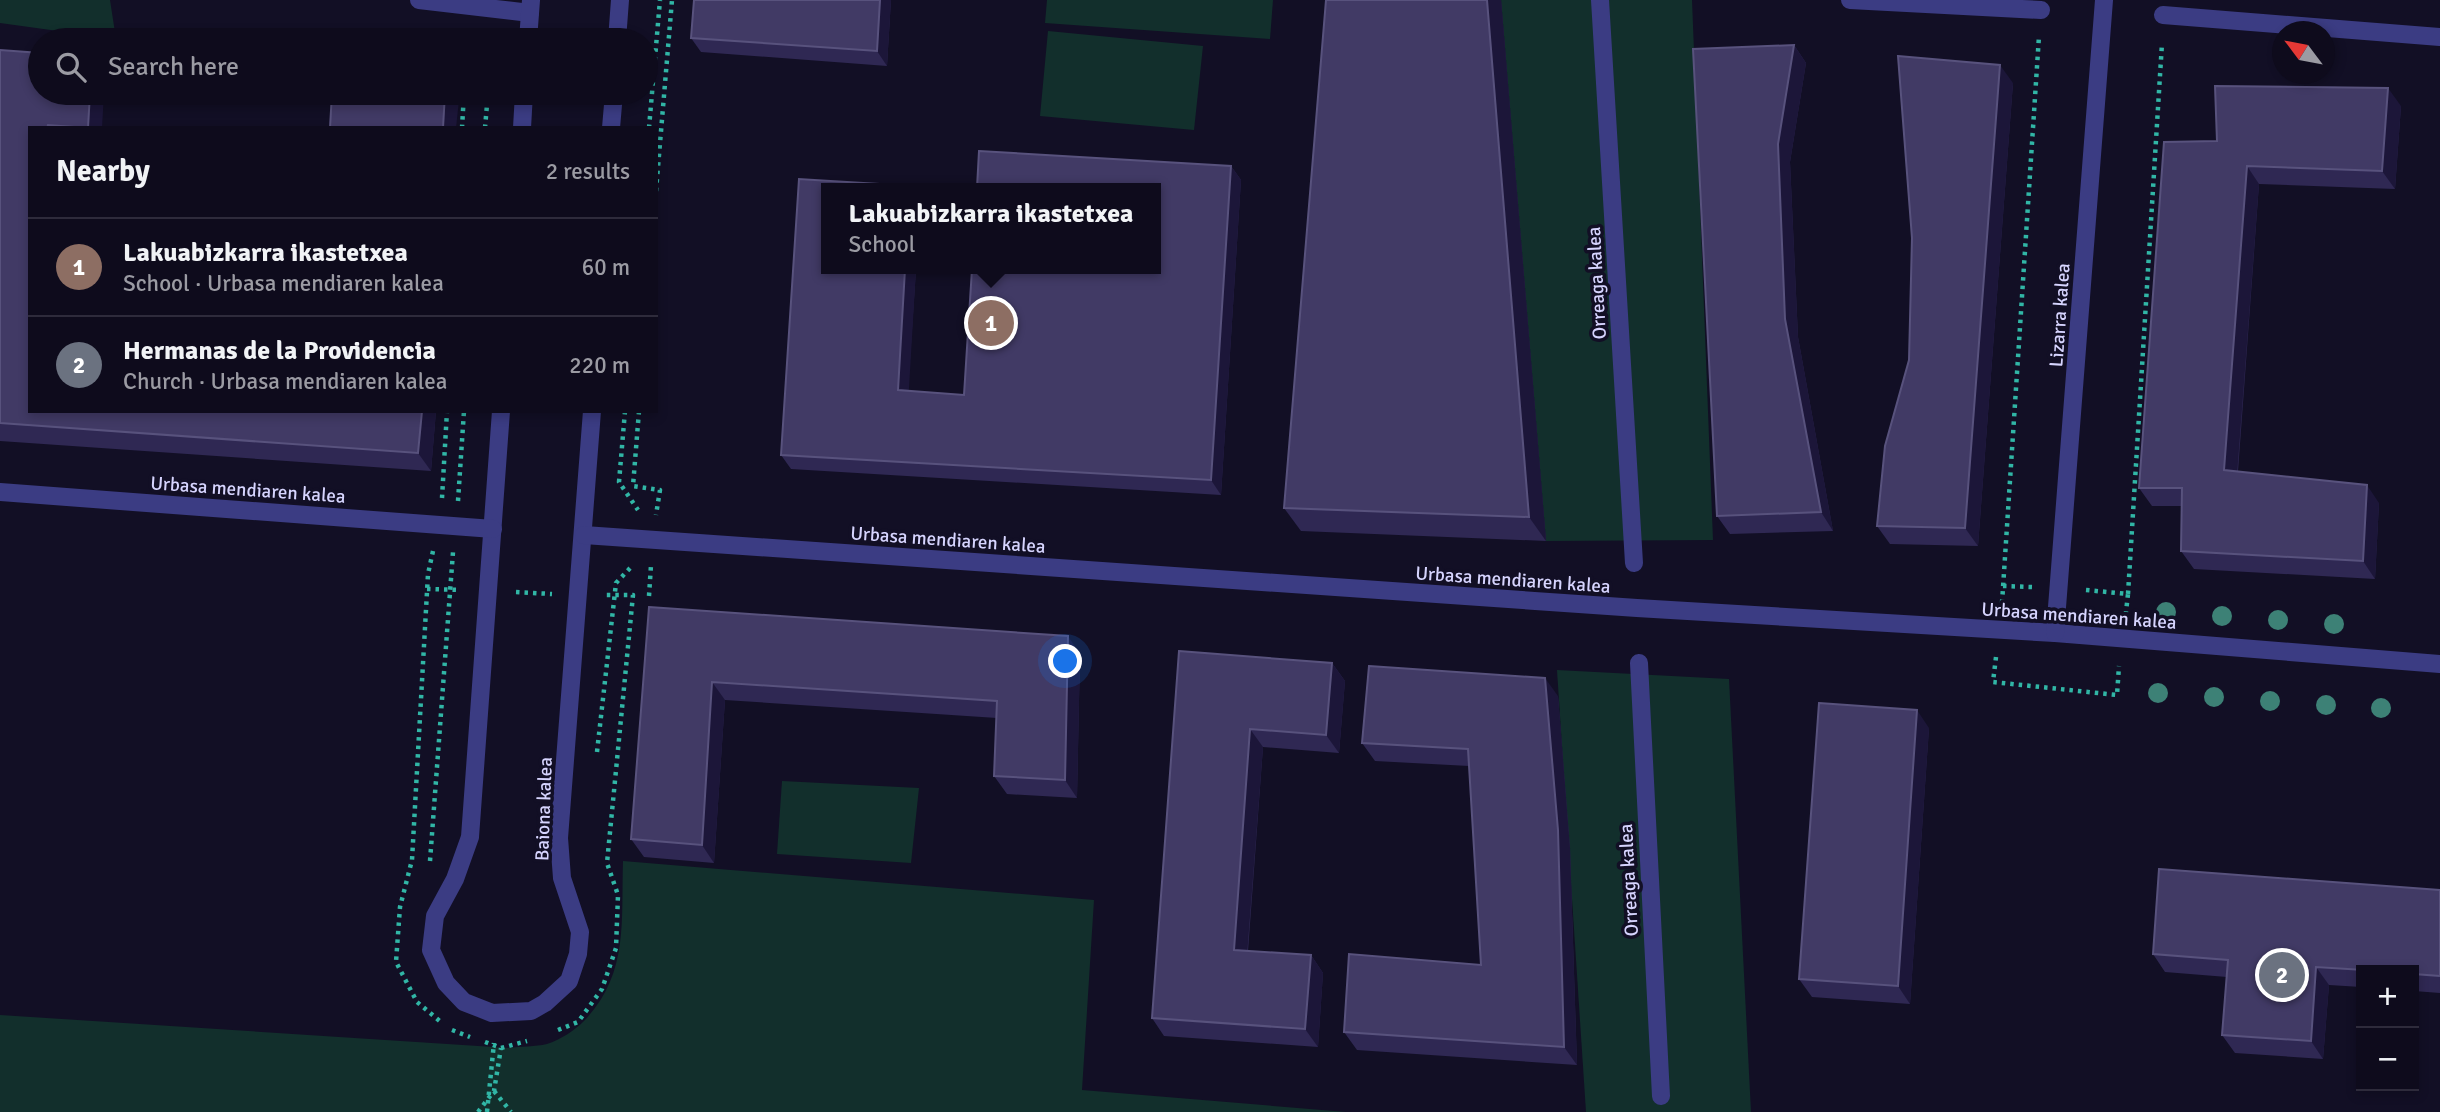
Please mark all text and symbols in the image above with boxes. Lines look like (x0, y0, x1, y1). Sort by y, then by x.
north arrow (2272, 21, 2335, 84)
search box (28, 28, 658, 105)
icon: search (52, 48, 90, 86)
text: Search here (108, 51, 239, 83)
text: Nearby (56, 153, 150, 190)
text: 2 results (546, 157, 630, 186)
popup (821, 183, 1161, 274)
text: Lakuabizkarra ikastetxea (849, 198, 1133, 230)
street label: Orreaga kalea (1582, 226, 1612, 340)
text: School (849, 230, 915, 259)
text: Lakuabizkarra ikastetxea (123, 237, 408, 269)
text: 1 (73, 253, 85, 282)
text: 60 m (582, 253, 630, 282)
street label: Lizarra kalea (2044, 262, 2076, 368)
text: School · Urbasa mendiaren kalea (123, 269, 444, 298)
pin: 1 (968, 297, 1014, 349)
text: Hermanas de la Providencia (123, 335, 436, 367)
text: 2 (73, 351, 85, 380)
text: 220 m (569, 351, 630, 380)
text: Church · Urbasa mendiaren kalea (123, 367, 447, 396)
street label: Urbasa mendiaren kalea (149, 471, 346, 509)
street label: Urbasa mendiaren kalea (849, 521, 1046, 559)
street label: Urbasa mendiaren kalea (1414, 561, 1611, 599)
street label: Urbasa mendiaren kalea (1980, 597, 2177, 635)
your location (1048, 644, 1082, 678)
street label: Baiona kalea (530, 757, 558, 861)
street label: Orreaga kalea (1614, 823, 1644, 937)
pin: 2 (2259, 949, 2305, 1001)
map controls (2356, 965, 2419, 1091)
button: + (2356, 965, 2419, 1028)
button: − (2356, 1028, 2419, 1091)

